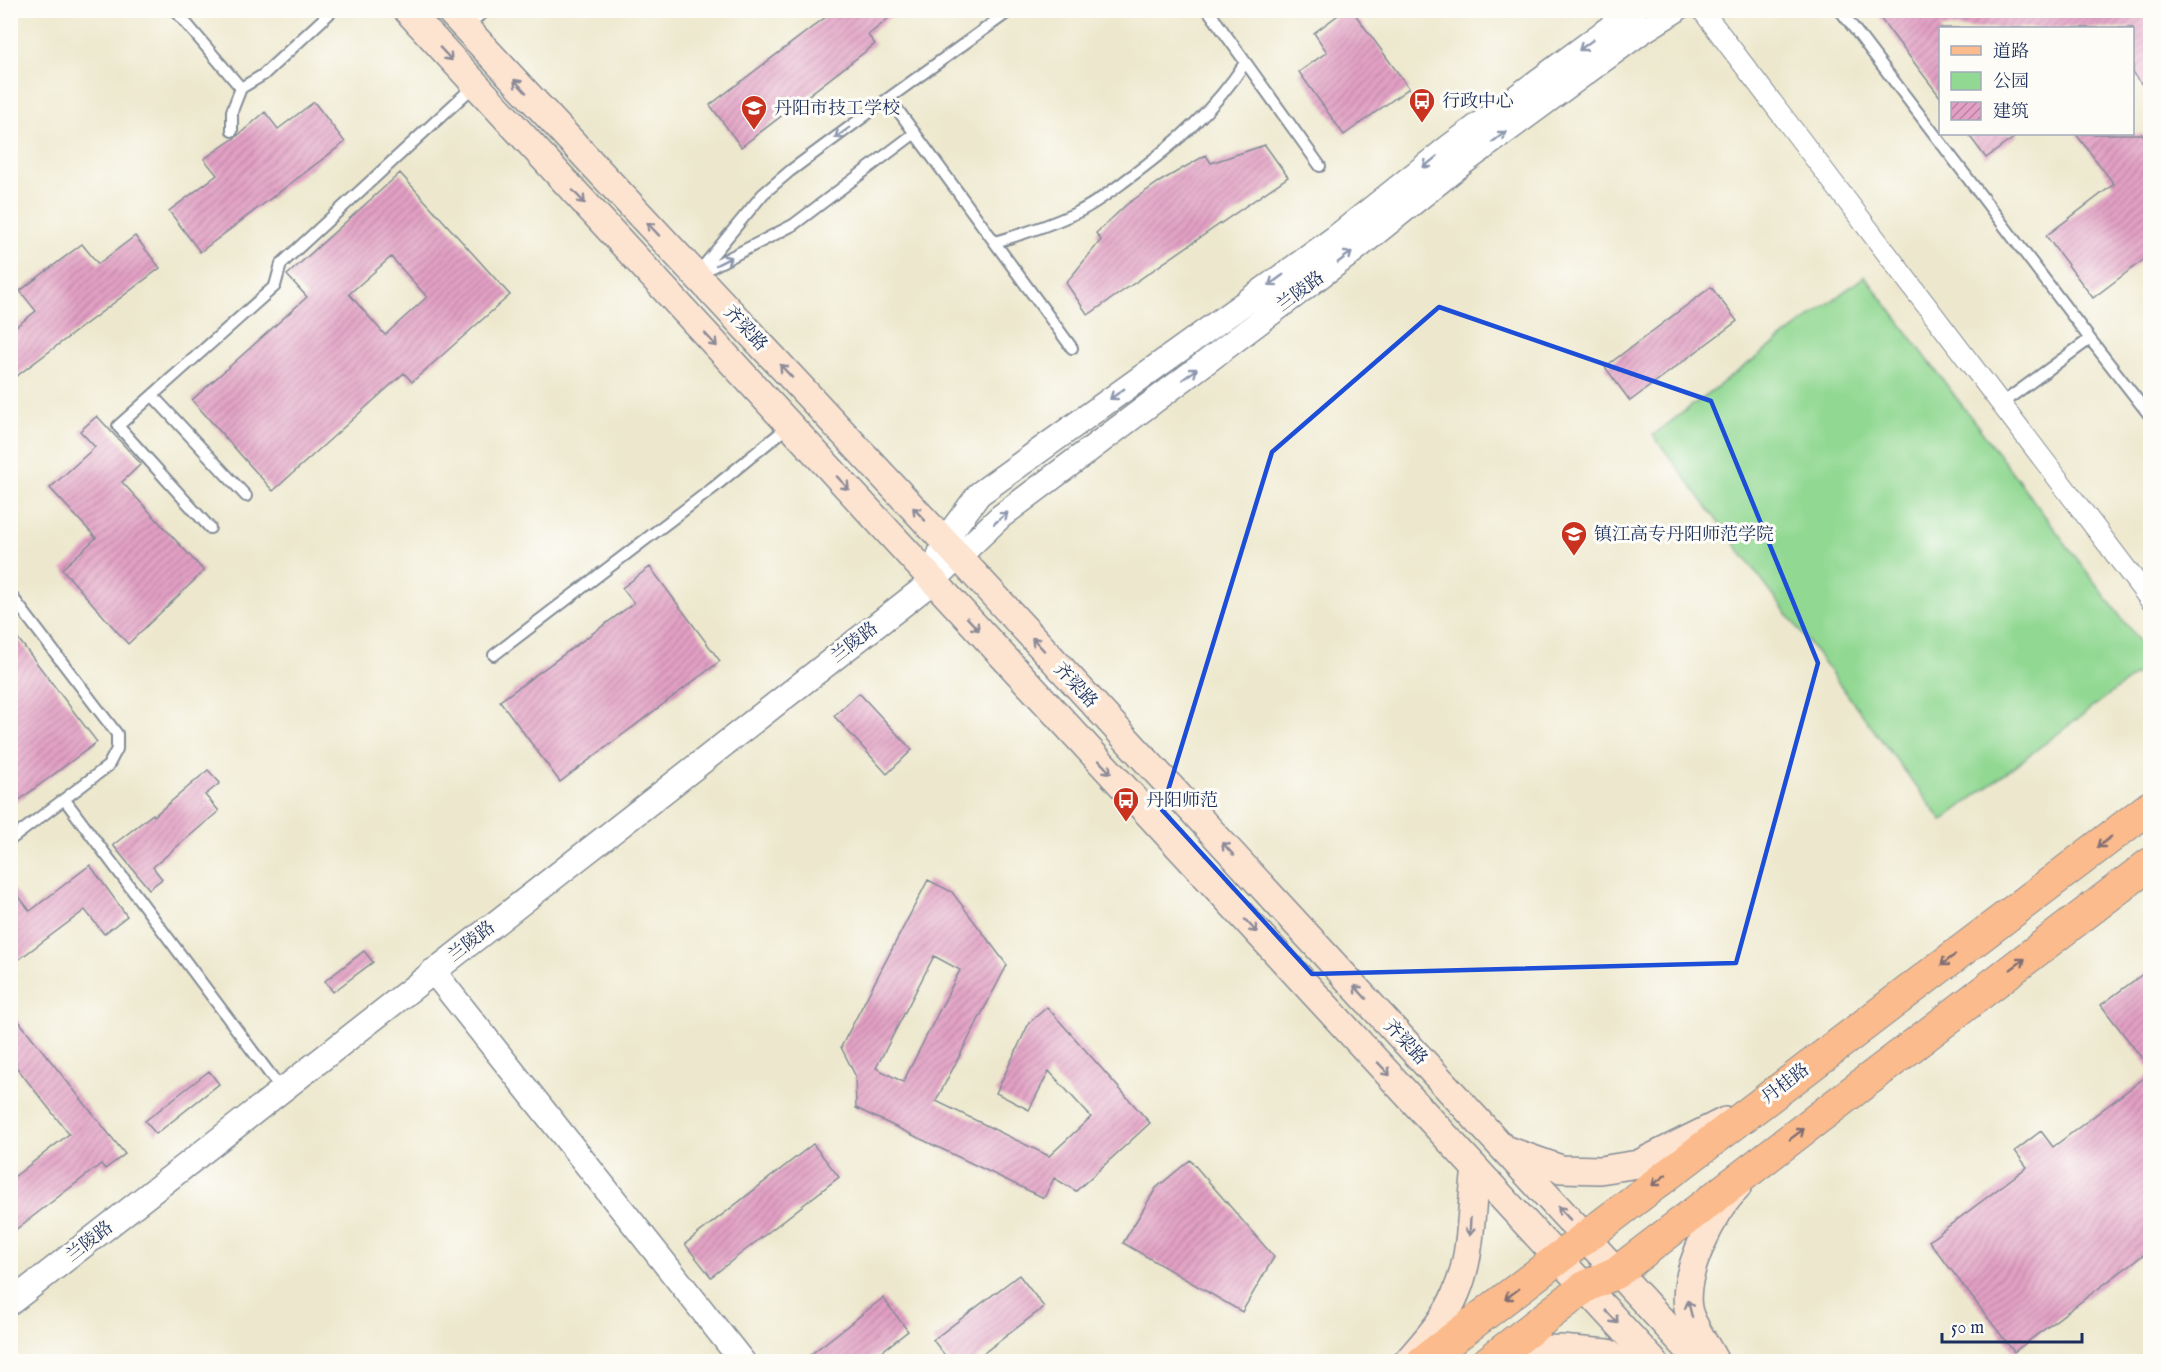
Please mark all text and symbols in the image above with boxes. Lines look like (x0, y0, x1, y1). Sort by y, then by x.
legend (1939, 27, 2134, 135)
one-way arrow (1579, 39, 1595, 51)
text: 道路 (1993, 41, 2029, 64)
one-way arrow (439, 46, 454, 61)
text: 公园 (1993, 71, 2029, 94)
one-way arrow (513, 79, 527, 94)
bus stop icon: 行政中心 (1407, 86, 1437, 124)
place label: 行政中心 (1442, 91, 1514, 114)
school or university icon: 丹阳市技工学校 (739, 93, 769, 131)
place label: 丹阳市技工学校 (774, 98, 900, 121)
text: 建筑 (1993, 101, 2029, 124)
one-way arrow (835, 127, 851, 139)
one-way arrow (1490, 131, 1506, 143)
one-way arrow (1422, 155, 1438, 168)
one-way arrow (572, 189, 586, 204)
one-way arrow (646, 222, 660, 237)
one-way arrow (1337, 251, 1353, 263)
one-way arrow (715, 254, 733, 266)
street label: 兰陵路 (1272, 267, 1329, 318)
one-way arrow (1268, 274, 1284, 287)
street label: 齐梁路 (718, 301, 772, 357)
one-way arrow (704, 332, 718, 347)
one-way arrow (779, 364, 793, 379)
one-way arrow (1181, 368, 1197, 381)
one-way arrow (1110, 388, 1126, 400)
one-way arrow (836, 476, 850, 491)
one-way arrow (912, 507, 926, 522)
one-way arrow (993, 511, 1009, 524)
school or university icon: 镇江高专丹阳师范学院 (1559, 519, 1589, 557)
place label: 镇江高专丹阳师范学院 (1594, 524, 1774, 547)
one-way arrow (966, 616, 980, 631)
street label: 兰陵路 (827, 617, 883, 669)
one-way arrow (1031, 637, 1045, 652)
street label: 齐梁路 (1048, 658, 1102, 714)
one-way arrow (1098, 760, 1112, 775)
bus stop icon: 丹阳师范 (1111, 785, 1141, 823)
place label: 丹阳师范 (1146, 790, 1218, 813)
one-way arrow (2096, 836, 2112, 849)
one-way arrow (1221, 842, 1235, 857)
street label: 兰陵路 (444, 916, 500, 968)
one-way arrow (1244, 918, 1258, 933)
one-way arrow (1941, 954, 1957, 966)
one-way arrow (2010, 958, 2026, 971)
one-way arrow (1353, 985, 1367, 1000)
street label: 齐梁路 (1378, 1015, 1432, 1071)
street label: 丹桂路 (1757, 1059, 1814, 1110)
one-way arrow (1377, 1062, 1391, 1077)
one-way arrow (1788, 1128, 1804, 1140)
one-way arrow (1652, 1173, 1668, 1186)
one-way arrow (1557, 1205, 1571, 1220)
street label: 兰陵路 (62, 1216, 118, 1268)
one-way arrow (1464, 1217, 1475, 1237)
one-way arrow (1504, 1287, 1520, 1300)
one-way arrow (1684, 1300, 1696, 1319)
scale bar (1942, 1306, 2082, 1344)
one-way arrow (1605, 1309, 1620, 1324)
text: 50 m (1951, 1317, 1984, 1340)

